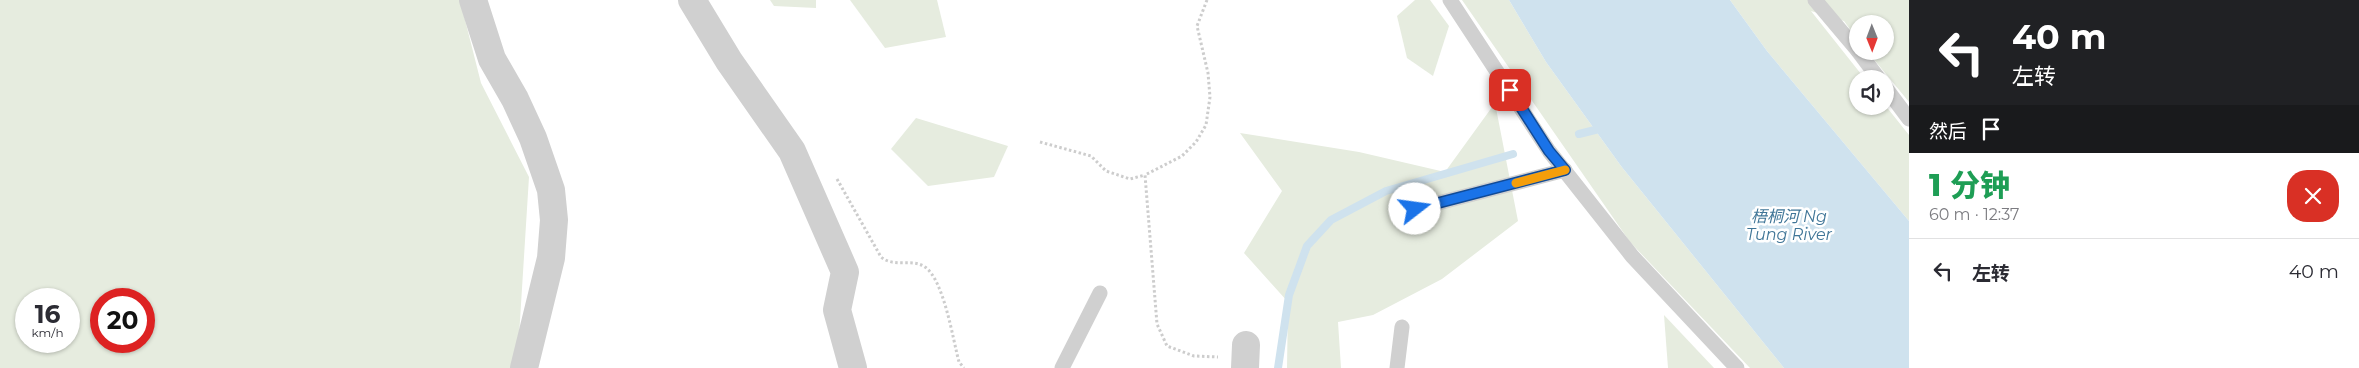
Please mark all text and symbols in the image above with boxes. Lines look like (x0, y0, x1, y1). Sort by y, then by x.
north arrow (1849, 15, 1894, 60)
map controls (1849, 15, 1894, 115)
text: 40 m (2012, 15, 2107, 58)
icon: left (1929, 20, 1994, 85)
text: 左转 (2012, 63, 2056, 90)
pin (1489, 69, 1531, 111)
button: sound (1849, 70, 1894, 115)
icon: arrive (1496, 76, 1524, 104)
icon: arrive (1977, 115, 2005, 143)
text: 然后 (1929, 120, 1967, 143)
text: 1 分钟 (1929, 167, 2010, 204)
button: close (2287, 170, 2339, 222)
position arrow (1388, 182, 1440, 234)
text: 60 m · 12:37 (1929, 205, 2019, 224)
water label: 梧桐河 Ng Tung River (1746, 207, 1833, 244)
icon: left (1929, 257, 1957, 285)
text: 40 m (2289, 260, 2339, 283)
text: 左转 (1972, 262, 2010, 285)
speed limit sign: 20 (90, 288, 155, 353)
text: 16 (35, 299, 60, 329)
text: km/h (31, 325, 64, 340)

